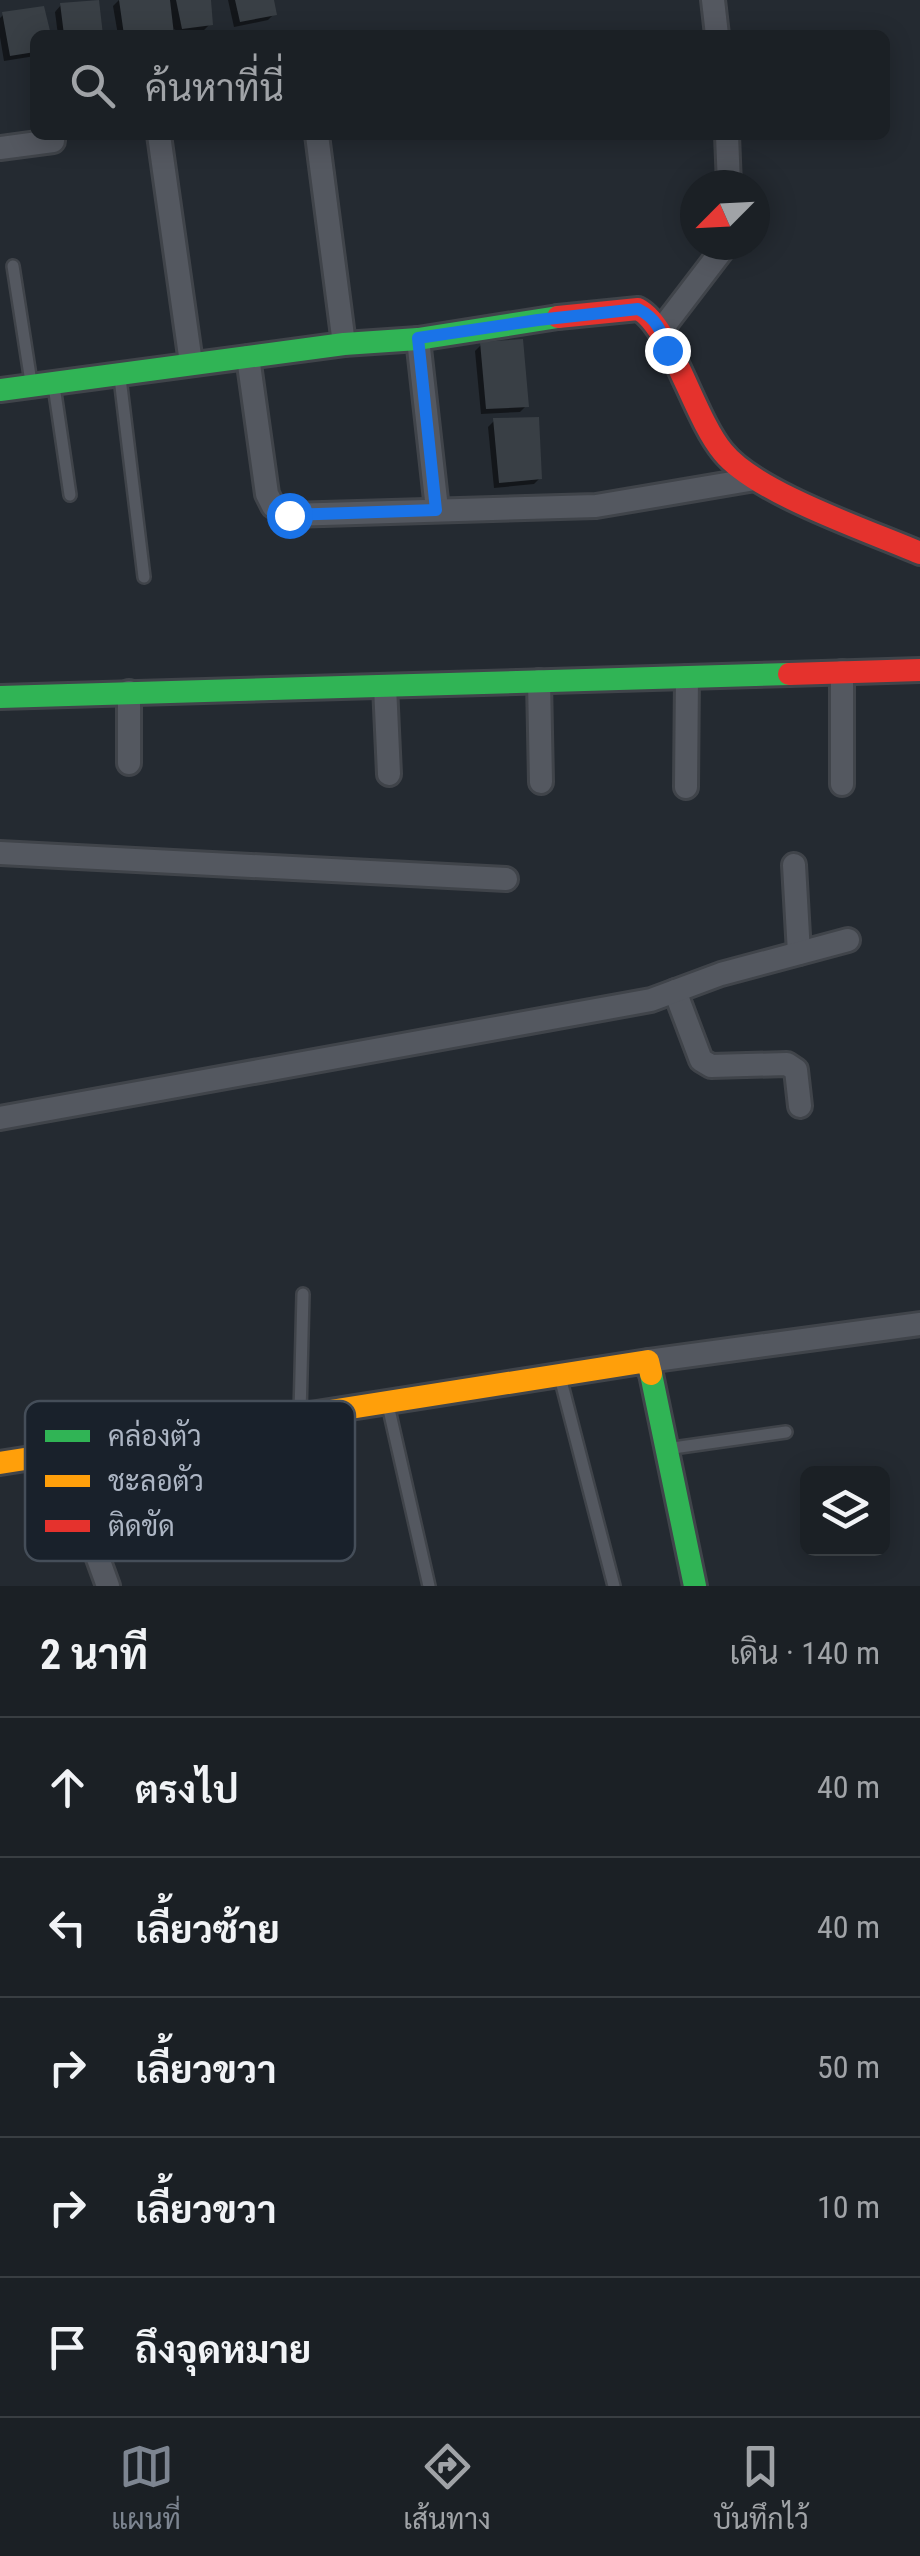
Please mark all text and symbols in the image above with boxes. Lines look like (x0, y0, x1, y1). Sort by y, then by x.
search box (30, 30, 890, 140)
icon: search (65, 58, 120, 113)
text: ค้นหาที่นี่ (145, 66, 284, 110)
north arrow (680, 170, 770, 260)
route end (645, 328, 691, 374)
route start (267, 493, 313, 539)
legend (25, 1401, 355, 1561)
text: คล่องตัว (108, 1418, 202, 1453)
text: ชะลอตัว (108, 1463, 204, 1498)
map controls (800, 1466, 890, 1556)
button: layers (800, 1466, 890, 1556)
text: ติดขัด (108, 1508, 175, 1543)
text: 2 นาที (40, 1630, 148, 1679)
text: เดิน · 140 m (729, 1634, 880, 1672)
icon: ahead (40, 1760, 95, 1815)
text: ตรงไป (135, 1768, 239, 1812)
text: 40 m (817, 1768, 880, 1806)
icon: left (40, 1900, 95, 1955)
text: เลี้ยวซ้าย (135, 1908, 280, 1952)
text: 40 m (817, 1908, 880, 1946)
icon: right (40, 2040, 95, 2095)
text: เลี้ยวขวา (135, 2048, 277, 2092)
text: 50 m (817, 2048, 880, 2086)
icon: right (40, 2180, 95, 2235)
text: เลี้ยวขวา (135, 2188, 277, 2232)
text: 10 m (817, 2188, 880, 2226)
icon: arrive (40, 2320, 95, 2375)
text: ถึงจุดหมาย (135, 2328, 311, 2372)
tab: แผนที่ (111, 2439, 181, 2536)
tab: เส้นทาง (403, 2439, 491, 2536)
tab: บันทึกไว้ (713, 2439, 809, 2536)

